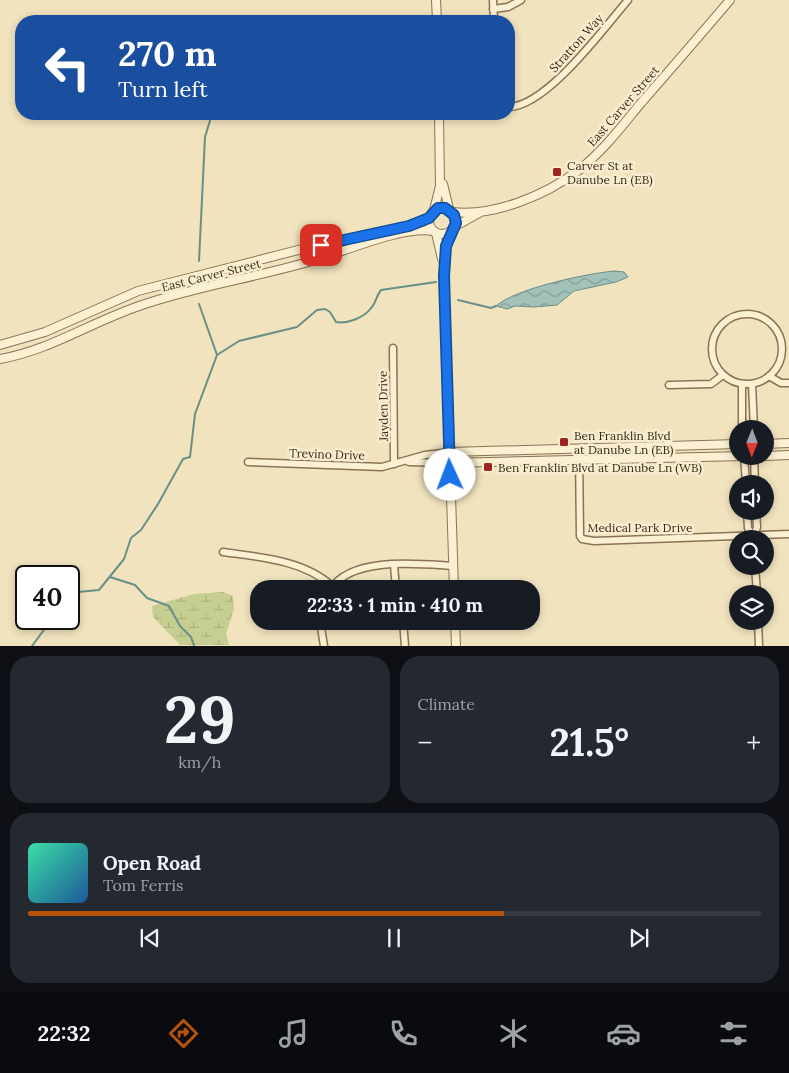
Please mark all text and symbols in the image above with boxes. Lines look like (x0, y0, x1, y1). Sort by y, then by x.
street label: Stratton Way (546, 10, 607, 75)
text: 270 m (118, 31, 217, 76)
icon: left (35, 35, 100, 100)
street label: East Carver Street (584, 62, 662, 149)
text: Turn left (118, 75, 208, 103)
place label: Carver St at Danube Ln (EB) (567, 158, 653, 188)
marker: Carver St at Danube Ln (EB) (551, 166, 563, 178)
pin (300, 224, 342, 266)
icon: arrive (307, 231, 335, 259)
street label: East Carver Street (160, 255, 263, 295)
street label: Jayden Drive (375, 370, 391, 442)
north arrow (729, 420, 774, 465)
map controls (729, 420, 774, 630)
place label: Ben Franklin Blvd at Danube Ln (EB) (574, 428, 674, 458)
marker: Ben Franklin Blvd at Danube Ln (EB) (558, 436, 570, 448)
street label: Trevino Drive (289, 445, 366, 463)
position arrow (423, 448, 475, 500)
place label: Ben Franklin Blvd at Danube Ln (WB) (498, 460, 702, 476)
marker: Ben Franklin Blvd at Danube Ln (WB) (482, 461, 494, 473)
button: sound (729, 475, 774, 520)
street label: Medical Park Drive (587, 520, 693, 535)
button: search (729, 530, 774, 575)
speed limit sign: 40 (15, 565, 80, 630)
button: layers (729, 585, 774, 630)
text: 22:33 · 1 min · 410 m (307, 593, 483, 617)
text: 29 (164, 678, 236, 761)
text: Climate (418, 694, 475, 714)
text: 21.5° (549, 718, 629, 766)
text: − (418, 725, 432, 761)
text: + (746, 725, 761, 761)
text: km/h (178, 752, 221, 772)
text: Open Road (103, 851, 201, 875)
text: Tom Ferris (103, 875, 183, 895)
icon: previous (136, 924, 164, 952)
icon: pause (380, 924, 408, 952)
icon: next (625, 924, 653, 952)
icon: directions (166, 1016, 201, 1051)
icon: music (276, 1016, 311, 1051)
icon: phone (386, 1016, 421, 1051)
icon: climate (496, 1016, 531, 1051)
icon: car (606, 1016, 641, 1051)
icon: filters (716, 1016, 751, 1051)
text: 22:32 (38, 1019, 91, 1047)

